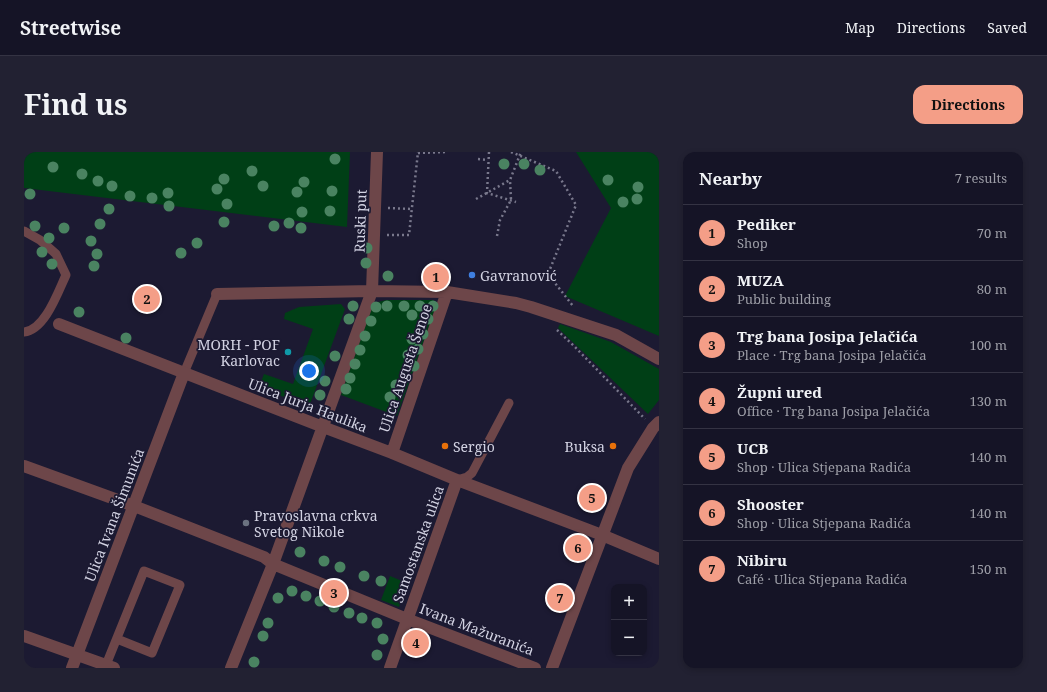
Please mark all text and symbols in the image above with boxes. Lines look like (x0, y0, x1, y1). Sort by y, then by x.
text: Streetwise (20, 15, 121, 41)
text: Map (845, 18, 875, 37)
text: Directions (897, 18, 965, 37)
text: Saved (987, 18, 1027, 37)
text: Find us (24, 85, 128, 123)
button: Directions (913, 85, 1023, 124)
text: Nearby (699, 167, 762, 190)
text: 7 results (955, 169, 1007, 187)
street label: Ruski put (349, 189, 371, 253)
text: Pediker (737, 214, 796, 234)
text: 1 (708, 224, 716, 242)
text: 70 m (977, 224, 1007, 242)
text: Shop (737, 234, 768, 252)
pin: 1 (423, 262, 449, 292)
place label: Gavranović (480, 266, 557, 285)
marker: Gavranović (467, 270, 477, 280)
text: MUZA (737, 270, 784, 290)
text: 2 (708, 280, 716, 298)
text: 80 m (977, 280, 1007, 298)
pin: 2 (134, 284, 160, 314)
text: Public building (737, 290, 831, 308)
street label: Ulica Augusta Šenoe (374, 301, 436, 435)
text: Trg bana Josipa Jelačića (737, 326, 918, 346)
place label: MORH - POF Karlovac (197, 335, 280, 370)
text: 3 (708, 336, 716, 354)
text: 100 m (970, 336, 1007, 354)
text: Place · Trg bana Josipa Jelačića (737, 346, 926, 364)
marker: MORH - POF Karlovac (283, 347, 293, 357)
your location (299, 361, 319, 381)
street label: Ulica Jurja Haulika (246, 374, 370, 437)
text: Župni ured (737, 382, 822, 402)
text: 4 (708, 392, 716, 410)
text: 130 m (970, 392, 1007, 410)
text: Office · Trg bana Josipa Jelačića (737, 402, 930, 420)
place label: Sergio (453, 437, 495, 456)
place label: Buksa (565, 437, 605, 456)
text: UCB (737, 438, 768, 458)
marker: Sergio (440, 441, 450, 451)
marker: Buksa (608, 441, 618, 451)
street label: Ulica Ivana Šimunića (80, 445, 148, 584)
text: 5 (708, 448, 716, 466)
text: 140 m (970, 448, 1007, 466)
text: Shop · Ulica Stjepana Radića (737, 458, 911, 476)
street label: Samostanska ulica (388, 483, 448, 605)
pin: 5 (579, 483, 605, 513)
text: Shooster (737, 494, 804, 514)
text: 6 (708, 504, 716, 522)
text: 140 m (970, 504, 1007, 522)
place label: Pravoslavna crkva Svetog Nikole (254, 506, 378, 541)
text: Shop · Ulica Stjepana Radića (737, 514, 911, 532)
marker: Pravoslavna crkva Svetog Nikole (241, 518, 251, 528)
pin: 6 (565, 533, 591, 563)
text: Nibiru (737, 550, 787, 570)
text: 7 (708, 560, 716, 578)
text: 150 m (970, 560, 1007, 578)
text: Café · Ulica Stjepana Radića (737, 570, 907, 588)
pin: 3 (321, 578, 347, 608)
pin: 7 (547, 583, 573, 613)
map controls (611, 584, 647, 656)
button: + (611, 584, 647, 620)
street label: Ivana Mažuranića (417, 598, 537, 660)
button: − (611, 620, 647, 656)
pin: 4 (403, 628, 429, 658)

